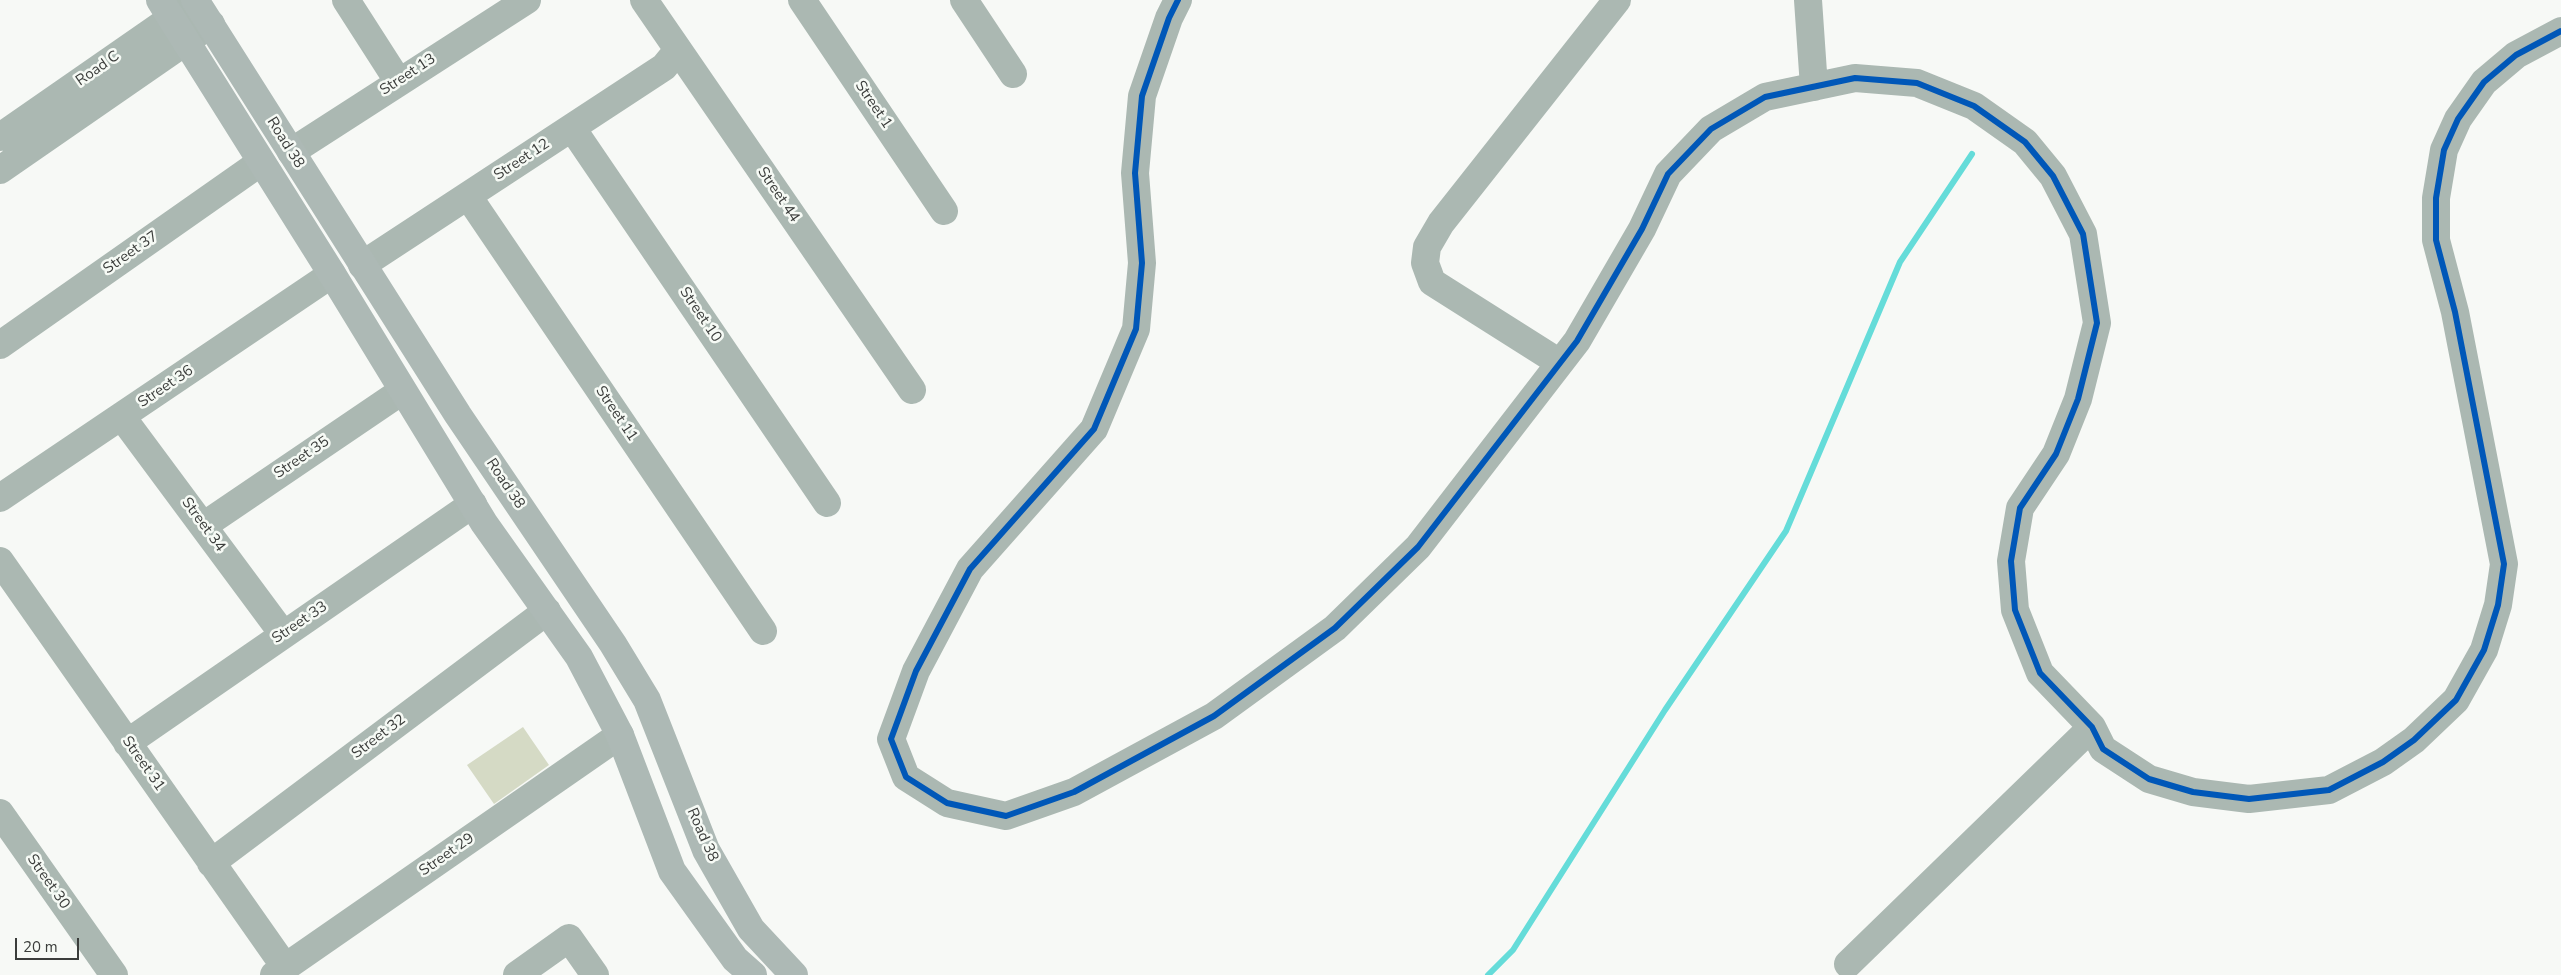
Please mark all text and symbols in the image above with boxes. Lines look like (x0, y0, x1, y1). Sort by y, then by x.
street label: Road C (73, 48, 123, 90)
street label: Street 13 (377, 50, 439, 100)
street label: Street 1 (851, 78, 895, 132)
street label: Road 38 (262, 114, 308, 172)
street label: Street 12 (491, 135, 553, 185)
street label: Street 44 (753, 164, 803, 226)
street label: Street 37 (100, 228, 162, 278)
street label: Street 10 (675, 284, 725, 346)
street label: Street 36 (135, 362, 197, 412)
street label: Street 11 (591, 383, 641, 445)
street label: Street 35 (271, 433, 333, 483)
street label: Road 38 (482, 455, 528, 513)
street label: Street 34 (177, 494, 229, 556)
street label: Street 33 (269, 598, 331, 648)
street label: Street 32 (349, 711, 409, 763)
street label: Street 31 (118, 733, 168, 795)
street label: Road 38 (682, 805, 722, 865)
street label: Street 29 (416, 830, 478, 880)
street label: Street 30 (23, 851, 73, 913)
scale bar (18, 928, 81, 960)
text: 20 m (23, 937, 58, 957)

